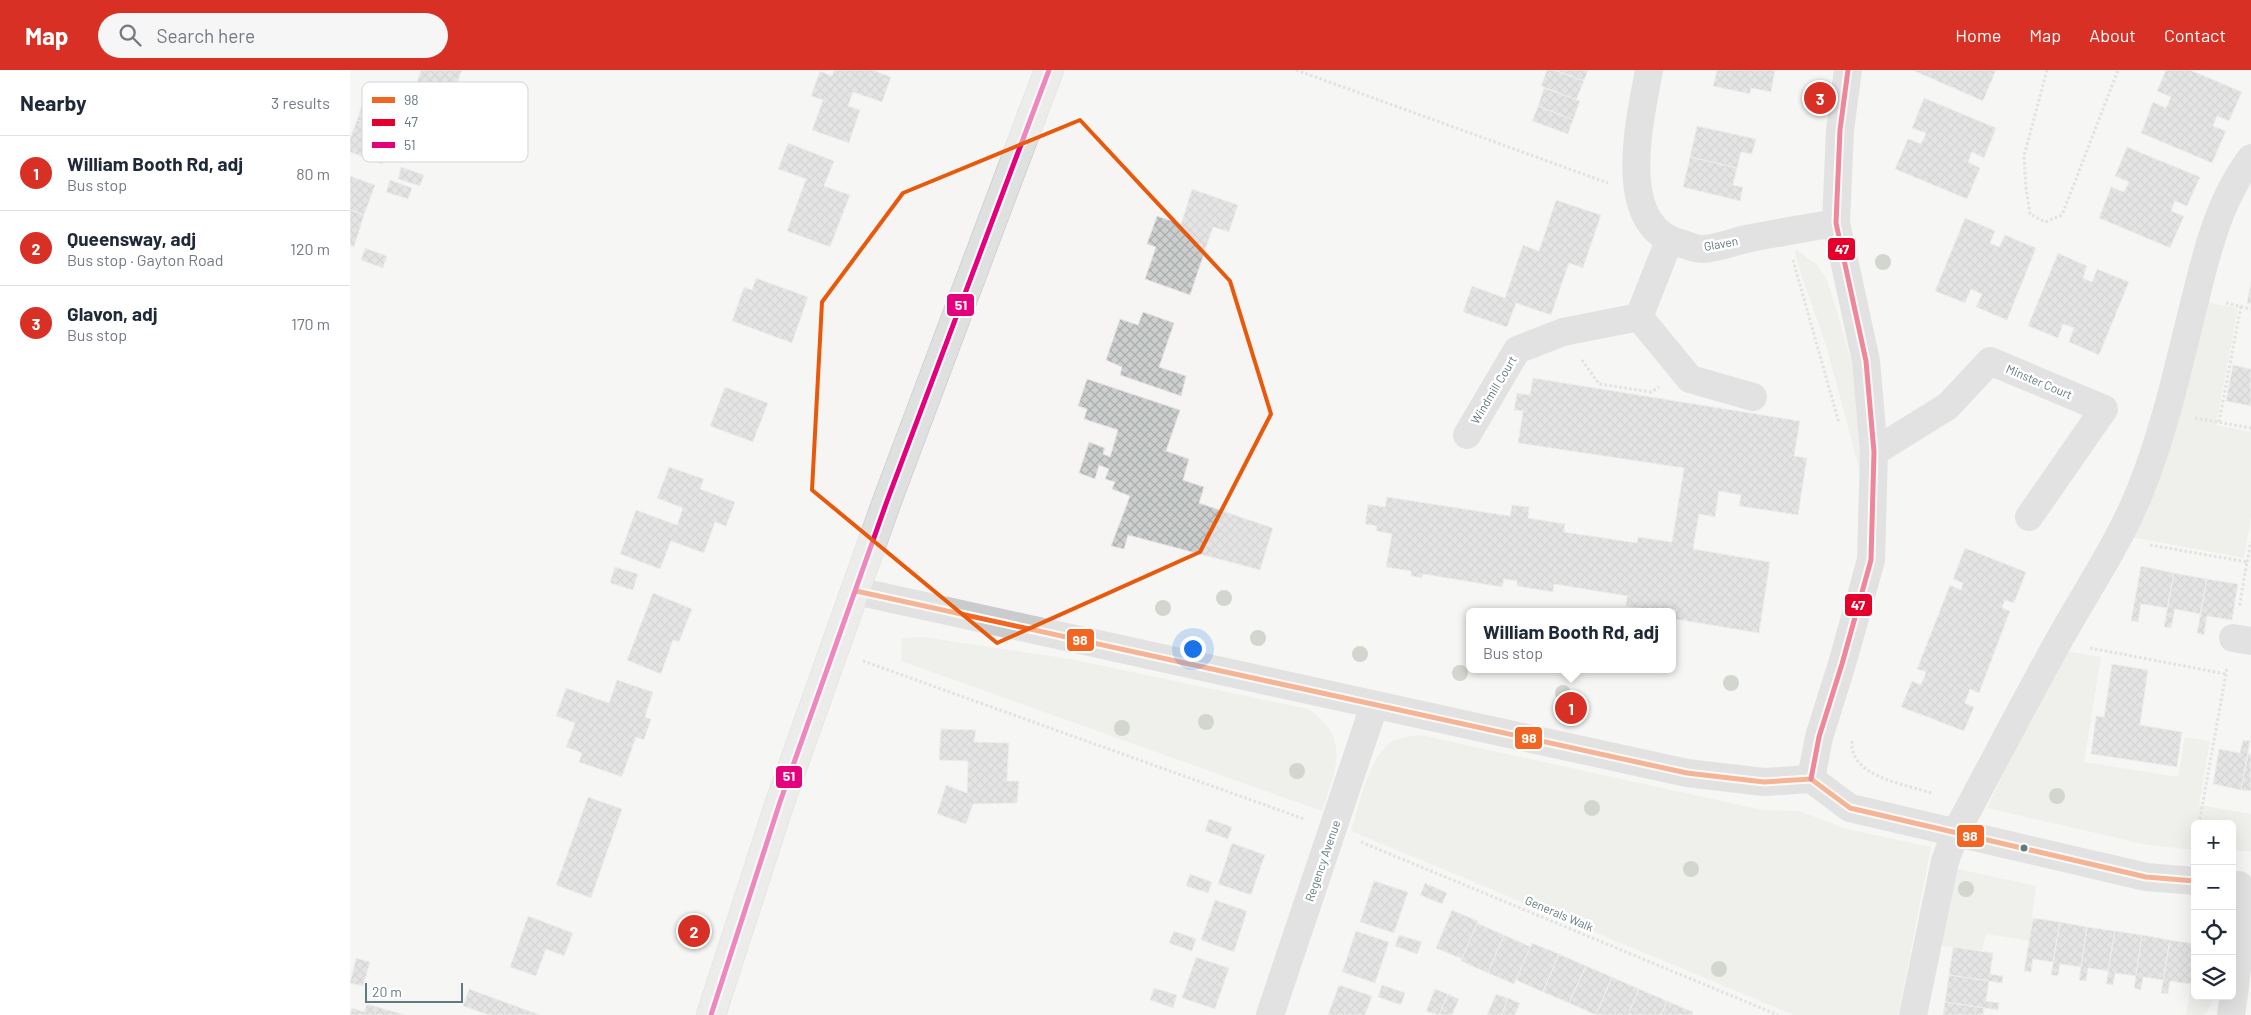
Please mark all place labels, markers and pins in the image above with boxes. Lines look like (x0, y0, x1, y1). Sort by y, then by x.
pin: 3 (1804, 79, 1836, 117)
pin: 1 (1555, 689, 1587, 727)
unlabelled marker (2019, 843, 2029, 853)
pin: 2 (678, 912, 710, 950)

